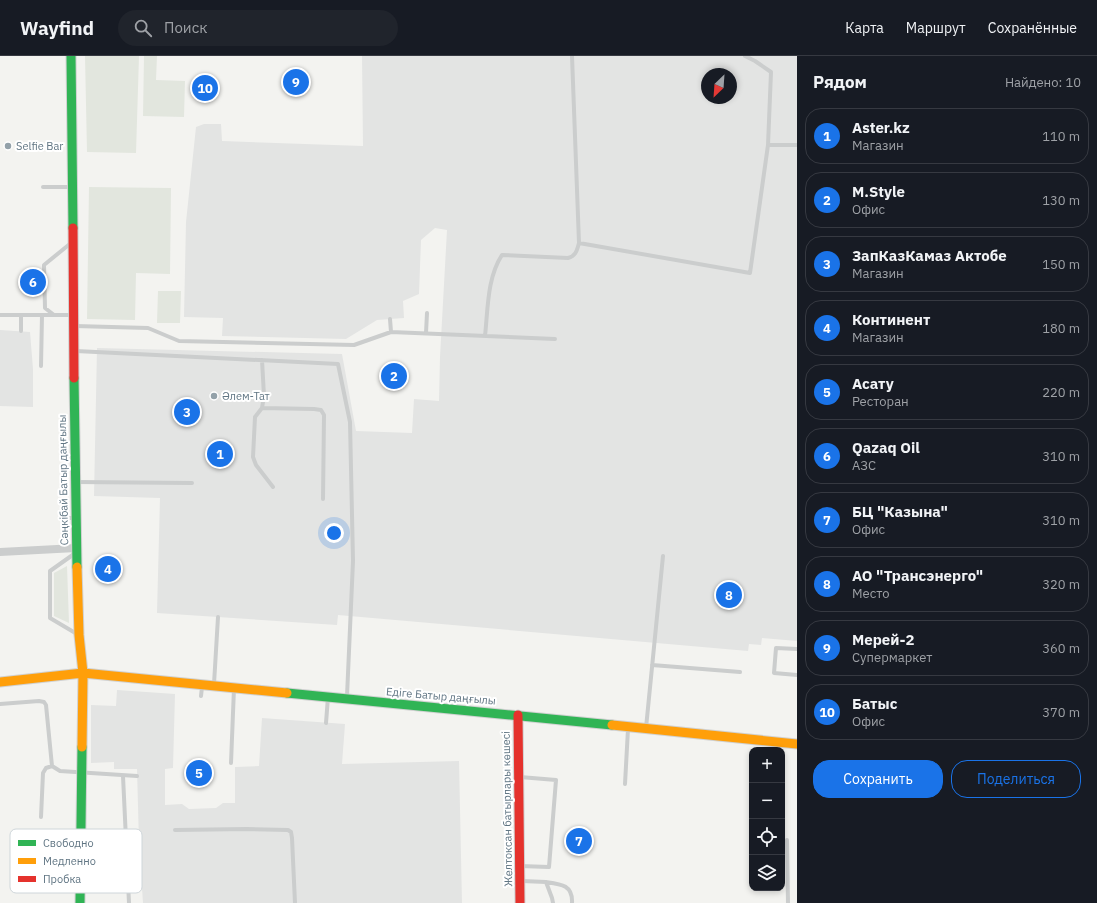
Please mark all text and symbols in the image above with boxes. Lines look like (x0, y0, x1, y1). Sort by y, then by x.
search box (118, 10, 398, 46)
text: Wayfind (20, 16, 94, 40)
icon: search (132, 17, 154, 39)
text: Поиск (164, 18, 207, 37)
text: Карта (845, 19, 884, 37)
text: Маршрут (906, 19, 966, 37)
text: Сохранённые (988, 19, 1077, 37)
pin: 9 (283, 67, 309, 97)
north arrow (701, 68, 737, 104)
text: Рядом (813, 71, 867, 93)
pin: 10 (192, 73, 218, 103)
text: Найдено: 10 (1005, 74, 1081, 91)
text: Aster.kz (852, 118, 910, 137)
text: 1 (823, 128, 831, 145)
text: 110 m (1042, 128, 1080, 145)
text: Магазин (852, 137, 904, 154)
place label: Selfie Bar (16, 139, 63, 153)
marker: Selfie Bar (3, 141, 13, 151)
text: M.Style (852, 182, 905, 201)
text: 2 (823, 192, 831, 209)
text: 130 m (1042, 192, 1080, 209)
text: Офис (852, 201, 885, 218)
text: ЗапКазКамаз Актобе (852, 246, 1007, 265)
text: 3 (823, 256, 831, 273)
text: 150 m (1042, 256, 1080, 273)
text: Магазин (852, 265, 904, 282)
pin: 6 (20, 267, 46, 297)
text: Континент (852, 310, 930, 329)
text: 4 (823, 320, 831, 337)
text: 180 m (1042, 320, 1080, 337)
text: Магазин (852, 329, 904, 346)
pin: 2 (381, 361, 407, 391)
text: Асату (852, 374, 894, 393)
text: 5 (823, 384, 831, 401)
text: 220 m (1042, 384, 1080, 401)
place label: Әлем-Тат (222, 389, 270, 403)
marker: Әлем-Тат (209, 391, 219, 401)
text: Ресторан (852, 393, 909, 410)
pin: 3 (174, 397, 200, 427)
street label: Сәңкібай Батыр даңғылы (55, 415, 71, 545)
text: Qazaq Oil (852, 438, 920, 457)
pin: 1 (207, 439, 233, 469)
text: 6 (823, 448, 831, 465)
text: 310 m (1042, 448, 1080, 465)
text: АЗС (852, 457, 876, 474)
text: БЦ "Казына" (852, 502, 948, 521)
text: 7 (823, 512, 831, 529)
text: 310 m (1042, 512, 1080, 529)
text: Офис (852, 521, 885, 538)
your location (324, 523, 344, 543)
pin: 4 (95, 554, 121, 584)
text: АО "Трансэнерго" (852, 566, 983, 585)
text: 8 (823, 576, 831, 593)
text: 320 m (1042, 576, 1080, 593)
pin: 8 (716, 580, 742, 610)
text: Место (852, 585, 890, 602)
text: Мерей-2 (852, 630, 915, 649)
text: 9 (823, 640, 831, 657)
text: 360 m (1042, 640, 1080, 657)
text: Супермаркет (852, 649, 932, 666)
street label: Едіге Батыр даңғылы (386, 684, 496, 708)
text: Батыс (852, 694, 897, 713)
text: 10 (819, 704, 835, 721)
text: 370 m (1042, 704, 1080, 721)
text: Офис (852, 713, 885, 730)
street label: Желтоксан батырлары көшесі (499, 731, 515, 887)
map controls (749, 747, 785, 891)
button: + (749, 747, 785, 783)
pin: 5 (186, 758, 212, 788)
button: Сохранить (813, 760, 943, 798)
button: Поделиться (951, 760, 1081, 798)
button: − (749, 783, 785, 819)
button: locate (749, 819, 785, 855)
pin: 7 (566, 826, 592, 856)
legend (10, 829, 142, 893)
text: Свободно (43, 836, 94, 850)
text: Медленно (43, 854, 96, 868)
button: layers (749, 855, 785, 891)
text: Пробка (43, 872, 81, 886)

